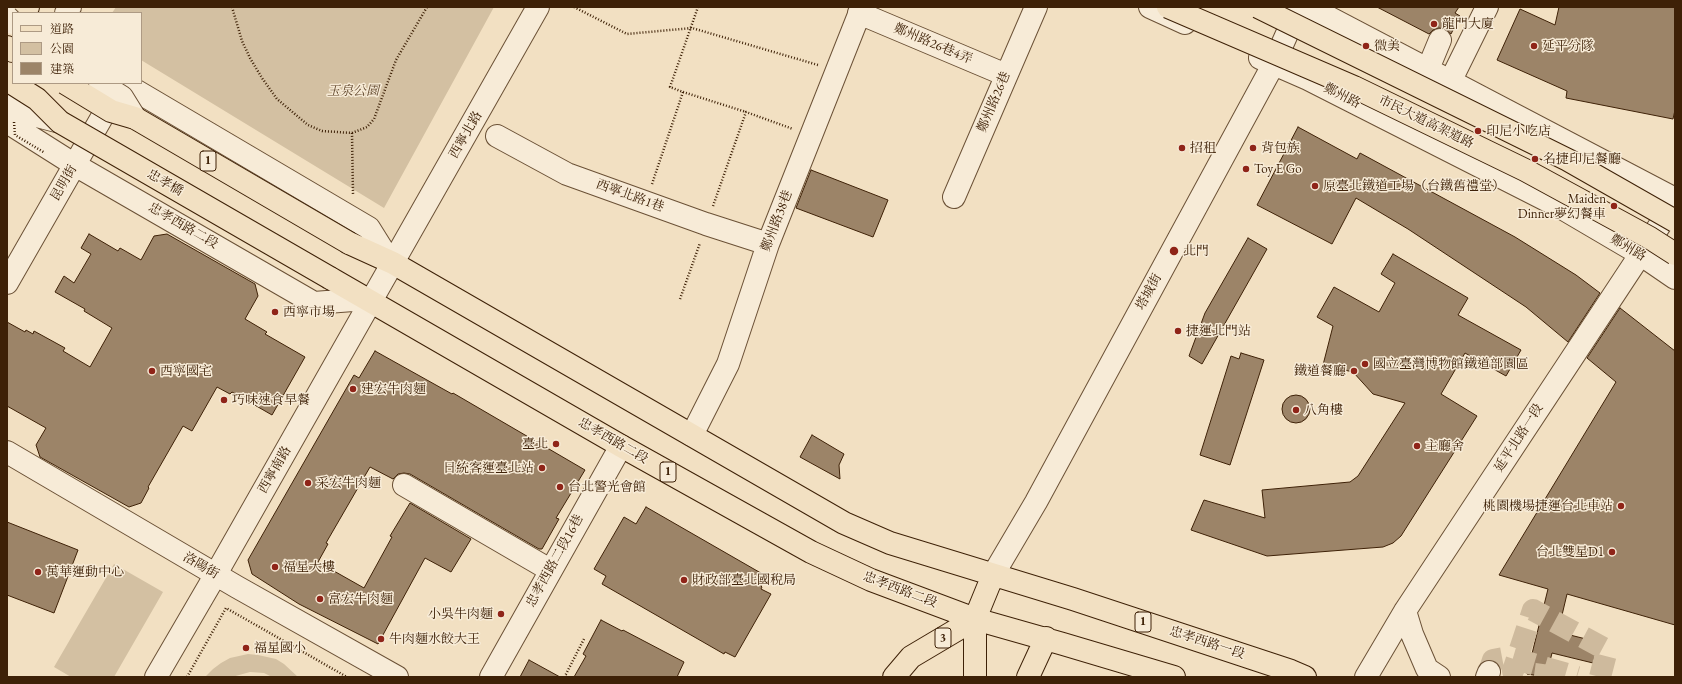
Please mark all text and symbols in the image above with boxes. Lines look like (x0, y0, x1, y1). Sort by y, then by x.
legend (12, 12, 142, 84)
place label: 龍門大廈 (1442, 16, 1494, 32)
marker: 龍門大廈 (1429, 19, 1439, 29)
street label: 鄭州路26巷4弄 (891, 20, 975, 68)
text: 道路 (50, 21, 74, 37)
place label: 微美 (1374, 38, 1400, 54)
place label: 延平分隊 (1542, 38, 1594, 54)
text: 公園 (50, 41, 74, 57)
marker: 微美 (1361, 41, 1371, 51)
marker: 延平分隊 (1529, 41, 1539, 51)
text: 建築 (50, 61, 74, 77)
street label: 鄭州路26巷 (974, 69, 1014, 135)
street label: 鄭州路 (1321, 80, 1363, 112)
park label: 玉泉公園 (327, 83, 379, 99)
street label: 市民大道高架道路 (1376, 92, 1476, 152)
street label: 西寧北路 (446, 109, 486, 161)
place label: 印尼小吃店 (1486, 123, 1551, 139)
marker: 印尼小吃店 (1473, 126, 1483, 136)
place label: 招租 (1190, 140, 1216, 156)
place label: 背包族 (1261, 140, 1300, 156)
marker: 招租 (1177, 143, 1187, 153)
marker: 背包族 (1248, 143, 1258, 153)
road number: 1 (200, 151, 216, 171)
place label: 名捷印尼餐廳 (1543, 151, 1621, 167)
marker: 名捷印尼餐廳 (1530, 154, 1540, 164)
place label: Toy E Go (1254, 161, 1302, 177)
street label: 昆明街 (47, 162, 81, 204)
marker: Toy E Go (1241, 164, 1251, 174)
street label: 忠孝橋 (144, 166, 186, 200)
street label: 西寧北路1巷 (594, 176, 666, 216)
place label: 原臺北鐵道工場（台鐵舊禮堂） (1323, 178, 1505, 194)
marker: 原臺北鐵道工場（台鐵舊禮堂） (1310, 181, 1320, 191)
street label: 鄭州路38巷 (758, 188, 796, 254)
place label: Maiden Dinner夢幻餐車 (1518, 191, 1606, 222)
street label: 忠孝西路二段 (145, 200, 221, 252)
marker: Maiden Dinner夢幻餐車 (1609, 201, 1619, 211)
street label: 鄭州路 (1607, 231, 1649, 265)
place label: 北門 (1183, 243, 1209, 259)
marker: 北門 (1168, 245, 1180, 257)
street label: 塔城街 (1133, 271, 1165, 313)
place label: 西寧市場 (283, 304, 335, 320)
marker: 西寧市場 (270, 307, 280, 317)
place label: 捷運北門站 (1186, 323, 1251, 339)
marker: 捷運北門站 (1173, 326, 1183, 336)
place label: 國立臺灣博物館鐵道部園區 (1373, 356, 1529, 372)
marker: 國立臺灣博物館鐵道部園區 (1360, 359, 1370, 369)
place label: 西寧國宅 (160, 363, 212, 379)
place label: 鐵道餐廳 (1294, 363, 1346, 379)
marker: 西寧國宅 (147, 366, 157, 376)
marker: 鐵道餐廳 (1349, 366, 1359, 376)
place label: 建宏牛肉麵 (361, 381, 426, 397)
marker: 建宏牛肉麵 (348, 384, 358, 394)
place label: 巧味速食早餐 (232, 392, 310, 408)
marker: 巧味速食早餐 (219, 395, 229, 405)
street label: 延平北路一段 (1491, 401, 1547, 475)
place label: 八角樓 (1304, 402, 1343, 418)
marker: 八角樓 (1291, 405, 1301, 415)
street label: 忠孝西路二段 (575, 415, 651, 467)
place label: 臺北 (522, 436, 548, 452)
place label: 主廳舍 (1425, 438, 1464, 454)
marker: 臺北 (551, 439, 561, 449)
marker: 主廳舍 (1412, 441, 1422, 451)
street label: 西寧南路 (255, 444, 295, 496)
place label: 日統客運臺北站 (443, 460, 534, 476)
road number: 1 (660, 462, 676, 482)
marker: 日統客運臺北站 (537, 463, 547, 473)
place label: 采宏牛肉麵 (316, 475, 381, 491)
marker: 采宏牛肉麵 (303, 478, 313, 488)
place label: 台北警光會館 (568, 479, 646, 495)
marker: 台北警光會館 (555, 482, 565, 492)
place label: 桃園機場捷運台北車站 (1483, 498, 1613, 514)
marker: 桃園機場捷運台北車站 (1616, 501, 1626, 511)
street label: 忠孝西路二段16巷 (523, 512, 587, 610)
place label: 台北雙星D1 (1536, 544, 1604, 560)
marker: 台北雙星D1 (1607, 547, 1617, 557)
street label: 洛陽街 (180, 549, 222, 583)
place label: 福星大樓 (283, 559, 335, 575)
marker: 福星大樓 (270, 562, 280, 572)
place label: 萬華運動中心 (46, 564, 124, 580)
marker: 萬華運動中心 (33, 567, 43, 577)
street label: 忠孝西路二段 (861, 569, 939, 611)
place label: 財政部臺北國稅局 (692, 572, 796, 588)
marker: 財政部臺北國稅局 (679, 575, 689, 585)
place label: 富宏牛肉麵 (328, 591, 393, 607)
marker: 富宏牛肉麵 (315, 594, 325, 604)
place label: 小吳牛肉麵 (428, 606, 493, 622)
marker: 小吳牛肉麵 (496, 609, 506, 619)
road number: 1 (1135, 612, 1151, 632)
street label: 忠孝西路一段 (1167, 624, 1247, 662)
road number: 3 (935, 628, 951, 648)
place label: 牛肉麵水餃大王 (389, 631, 480, 647)
marker: 牛肉麵水餃大王 (376, 634, 386, 644)
place label: 福星國小 (254, 640, 306, 656)
marker: 福星國小 (241, 643, 251, 653)

